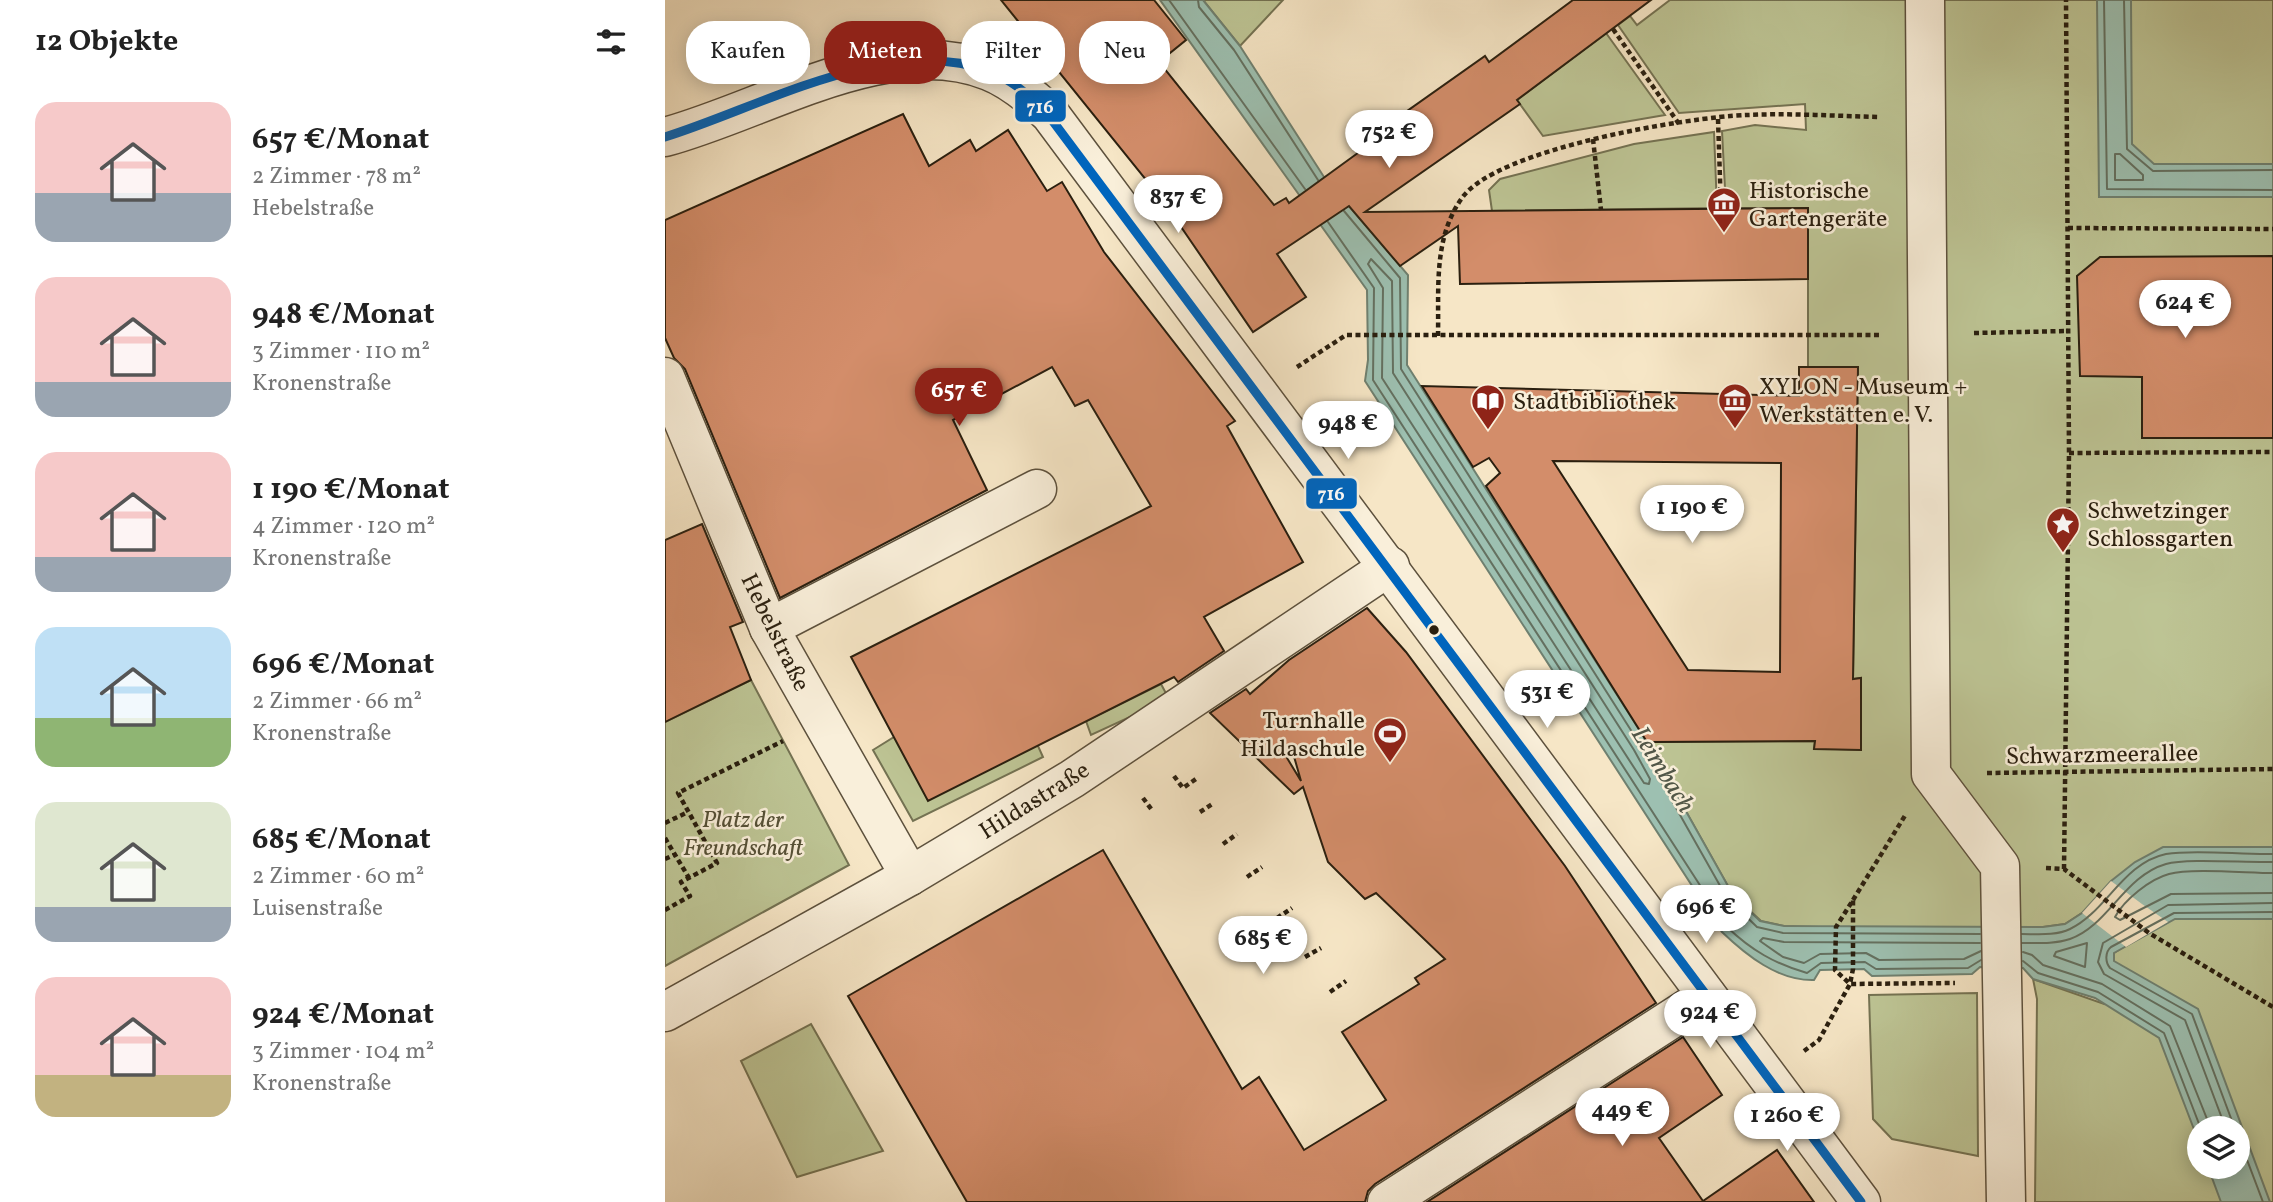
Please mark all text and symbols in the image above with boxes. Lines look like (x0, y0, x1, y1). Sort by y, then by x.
text: 12 Objekte (35, 21, 178, 63)
chip: Kaufen (686, 21, 810, 84)
chip: Mieten (824, 21, 947, 84)
chip: Filter (961, 21, 1065, 84)
chip: Neu (1079, 21, 1170, 84)
icon: filters (592, 23, 630, 61)
line badge: 716 (1014, 89, 1067, 123)
text: 716 (1026, 95, 1054, 121)
pin: 752 € (1340, 110, 1438, 170)
text: 752 € (1361, 117, 1417, 149)
text: 657 €/Monat (252, 119, 429, 161)
icon: home (91, 130, 175, 214)
text: 2 Zimmer · 78 m² (252, 161, 421, 193)
place label: Historische Gartengeräte (1749, 175, 1887, 237)
pin: 837 € (1129, 176, 1227, 235)
text: 837 € (1150, 182, 1206, 214)
museum icon: Historische Gartengeräte (1705, 185, 1743, 234)
text: Hebelstraße (252, 193, 374, 225)
pin: 624 € (2136, 280, 2234, 340)
text: 624 € (2155, 287, 2215, 319)
text: 948 €/Monat (252, 294, 434, 336)
icon: home (91, 305, 175, 389)
text: 3 Zimmer · 110 m² (252, 336, 430, 368)
text: Kronenstraße (252, 368, 392, 400)
pin: 657 € (910, 368, 1008, 428)
place label: XYLON - Museum + Werkstätten e. V. (1759, 371, 1967, 433)
text: 657 € (931, 375, 987, 407)
museum icon: XYLON - Museum + Werkstätten e. V. (1716, 381, 1754, 430)
library icon: Stadtbibliothek (1469, 382, 1507, 431)
place label: Stadtbibliothek (1513, 386, 1676, 420)
pin: 948 € (1299, 402, 1397, 461)
text: 948 € (1318, 408, 1378, 440)
text: 1 190 €/Monat (252, 469, 450, 511)
line badge: 716 (1305, 477, 1358, 510)
icon: home (91, 480, 175, 564)
text: 716 (1317, 482, 1345, 508)
pin: 1 190 € (1627, 486, 1757, 545)
text: 1 190 € (1656, 492, 1728, 524)
place label: Schwetzinger Schlossgarten (2087, 495, 2233, 557)
place icon: Schwetzinger Schlossgarten (2044, 505, 2082, 554)
text: 4 Zimmer · 120 m² (252, 511, 435, 543)
text: Kronenstraße (252, 543, 392, 575)
street label: Hebelstraße (731, 568, 817, 698)
unlabelled marker (1427, 623, 1441, 637)
text: 696 €/Monat (252, 644, 434, 686)
icon: home (91, 655, 175, 739)
pin: 531 € (1498, 670, 1596, 730)
text: 531 € (1520, 677, 1574, 709)
text: 2 Zimmer · 66 m² (252, 686, 422, 718)
place label: Turnhalle Hildaschule (1240, 705, 1365, 767)
sports icon: Turnhalle Hildaschule (1371, 715, 1409, 764)
text: Kronenstraße (252, 718, 392, 750)
water label: Leimbach (1622, 720, 1703, 820)
street label: Schwarzmeerallee (2006, 737, 2199, 775)
street label: Hildastraße (973, 754, 1097, 849)
park label: Platz der Freundschaft (683, 804, 803, 866)
text: 685 €/Monat (252, 819, 431, 861)
icon: home (91, 830, 175, 914)
text: 2 Zimmer · 60 m² (252, 861, 424, 893)
pin: 696 € (1657, 886, 1755, 945)
text: 696 € (1676, 892, 1736, 924)
text: Luisenstraße (252, 893, 383, 925)
pin: 685 € (1214, 916, 1312, 976)
text: 685 € (1234, 923, 1292, 955)
pin: 924 € (1661, 990, 1759, 1050)
text: 924 €/Monat (252, 994, 434, 1036)
text: 924 € (1680, 997, 1740, 1029)
icon: home (91, 1005, 175, 1089)
text: 3 Zimmer · 104 m² (252, 1036, 434, 1068)
text: Kronenstraße (252, 1068, 392, 1100)
pin: 449 € (1573, 1088, 1671, 1148)
pin: 1 260 € (1722, 1094, 1852, 1153)
text: 449 € (1591, 1095, 1653, 1127)
text: 1 260 € (1750, 1100, 1824, 1132)
map controls (2187, 1116, 2250, 1179)
button: layers (2187, 1116, 2250, 1179)

